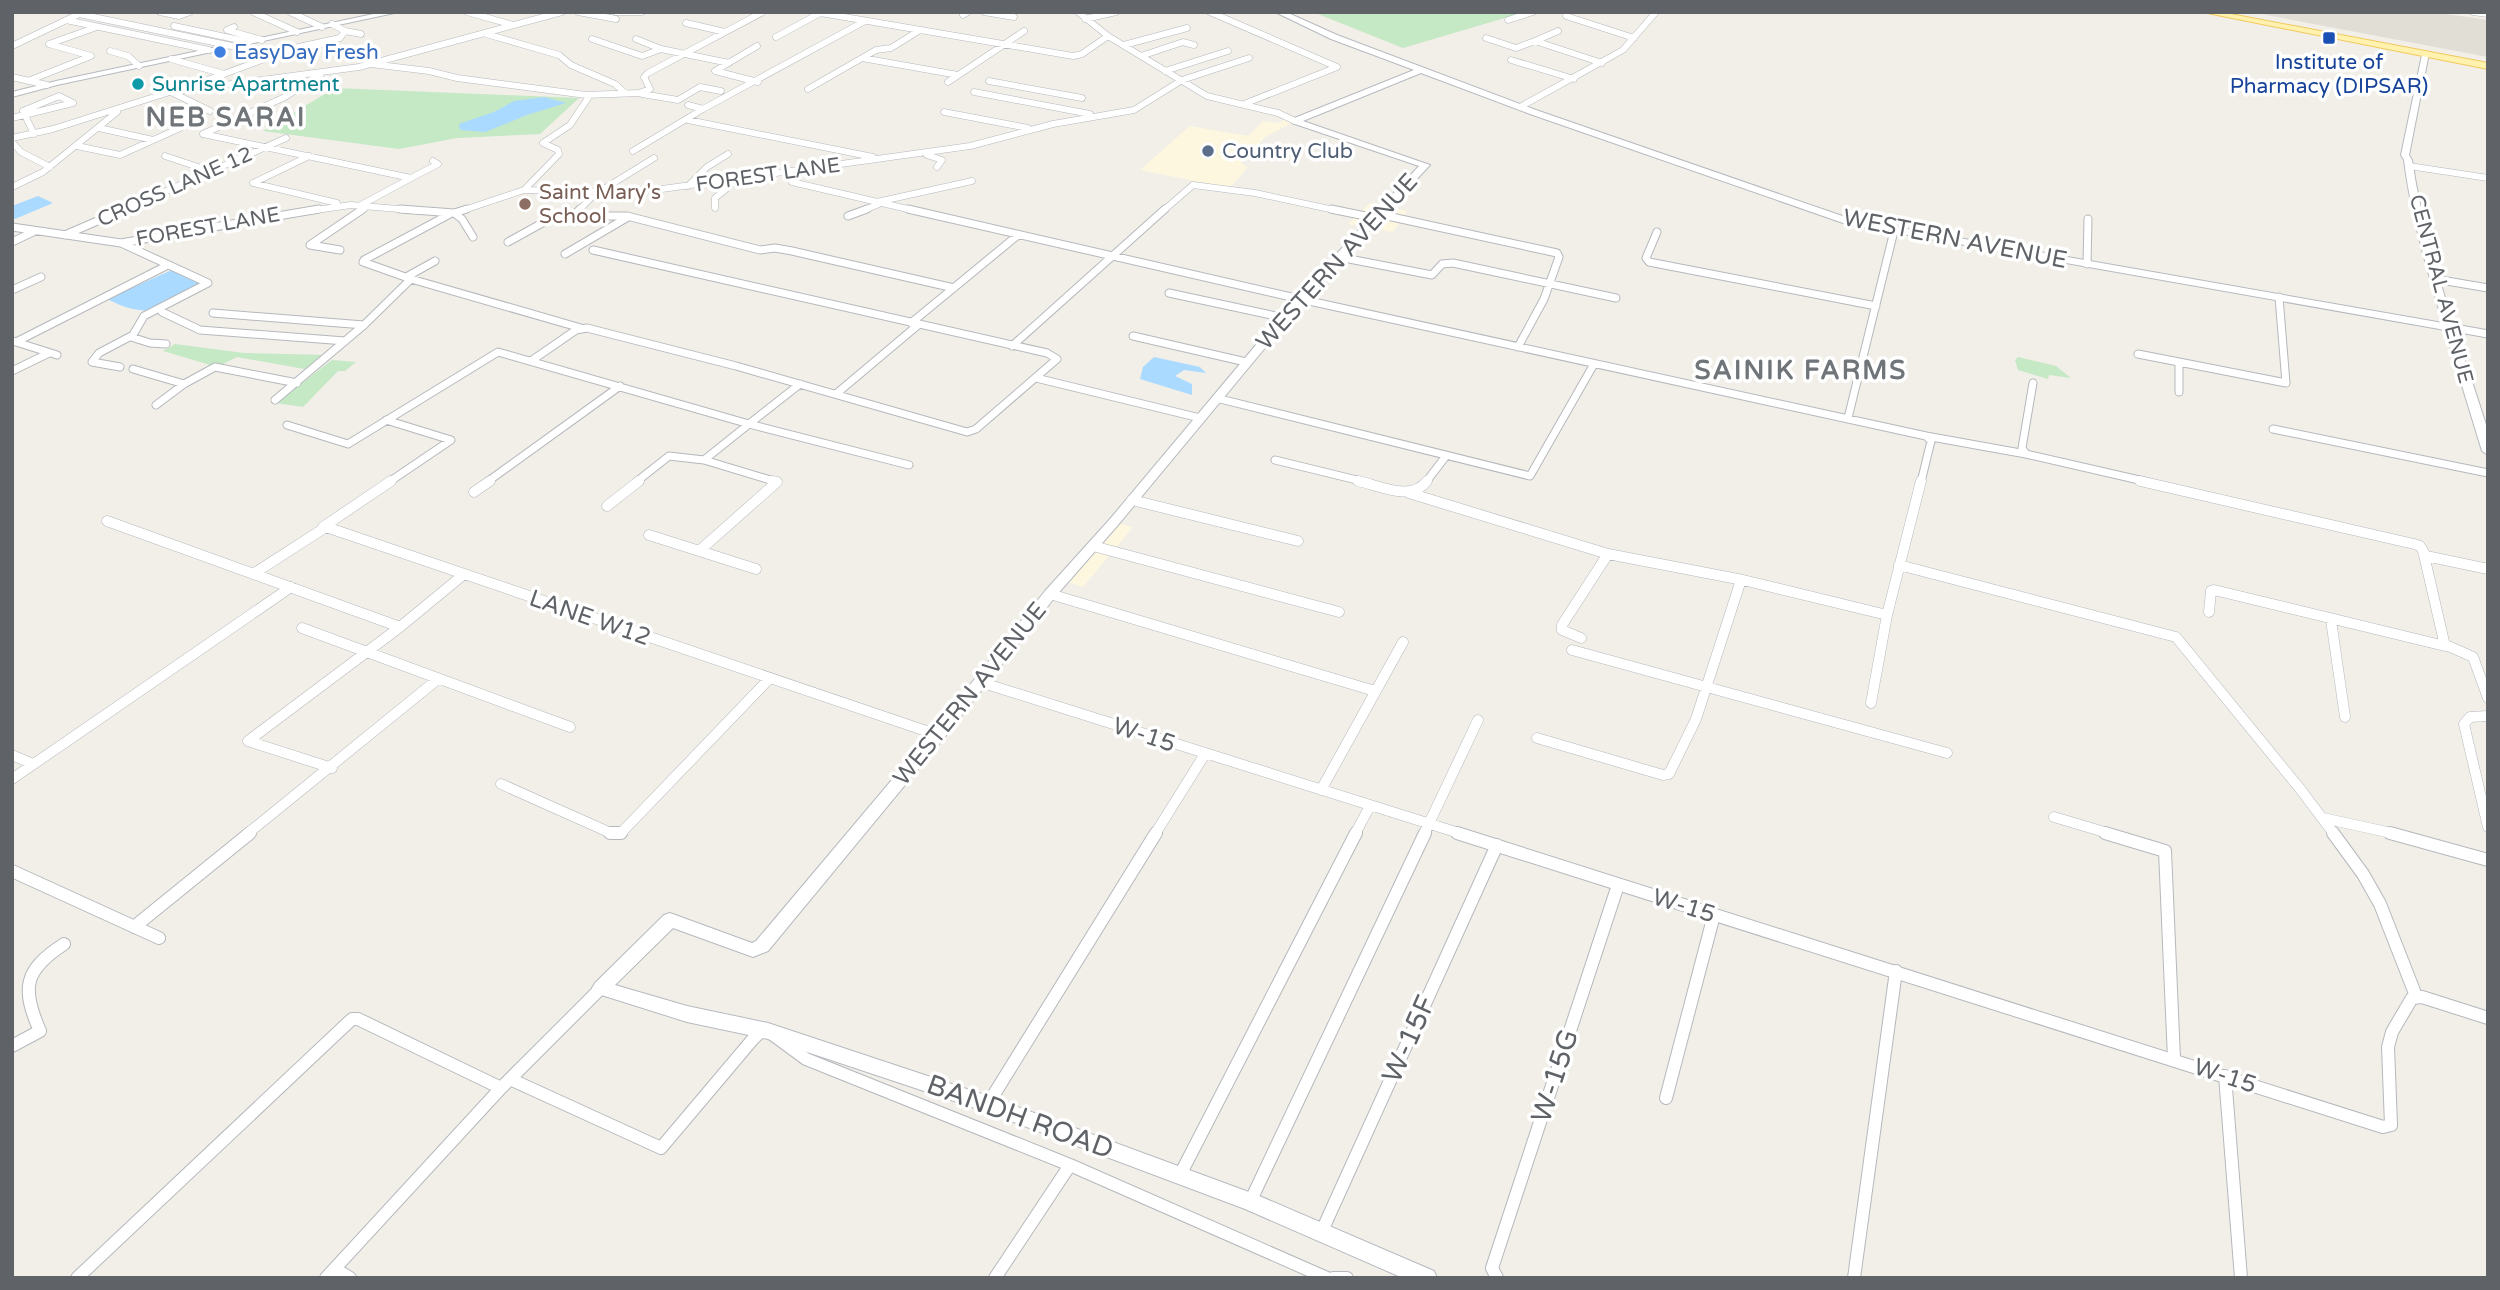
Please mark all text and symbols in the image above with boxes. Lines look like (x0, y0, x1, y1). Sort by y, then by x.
marker: Institute of Pharmacy (DIPSAR) (2321, 30, 2337, 46)
place label: EasyDay Fresh (234, 40, 379, 65)
marker: EasyDay Fresh (212, 44, 228, 60)
place label: Institute of Pharmacy (DIPSAR) (2230, 50, 2428, 99)
place label: Sunrise Apartment (152, 72, 339, 97)
marker: Sunrise Apartment (130, 76, 146, 92)
district label: NEB SARAI (146, 102, 306, 133)
place label: Country Club (1222, 139, 1353, 164)
street label: CROSS LANE 12 (93, 142, 257, 232)
marker: Country Club (1200, 143, 1216, 159)
street label: FOREST LANE (694, 152, 842, 198)
street label: WESTERN AVENUE (1250, 168, 1424, 356)
place label: Saint Mary's School (539, 180, 661, 229)
street label: CENTRAL AVENUE (2404, 192, 2478, 386)
marker: Saint Mary's School (517, 196, 533, 212)
street label: FOREST LANE (134, 202, 282, 252)
street label: WESTERN AVENUE (1841, 203, 2069, 275)
district label: SAINIK FARMS (1695, 355, 1907, 386)
street label: LANE W12 (525, 584, 655, 652)
street label: WESTERN AVENUE (887, 596, 1053, 792)
street label: W-15 (1109, 711, 1179, 759)
street label: W-15 (1649, 883, 1719, 929)
street label: W-15F (1375, 990, 1443, 1088)
street label: W-15G (1524, 1025, 1586, 1127)
street label: W-15 (2190, 1052, 2260, 1100)
street label: BANDH ROAD (922, 1067, 1118, 1167)

